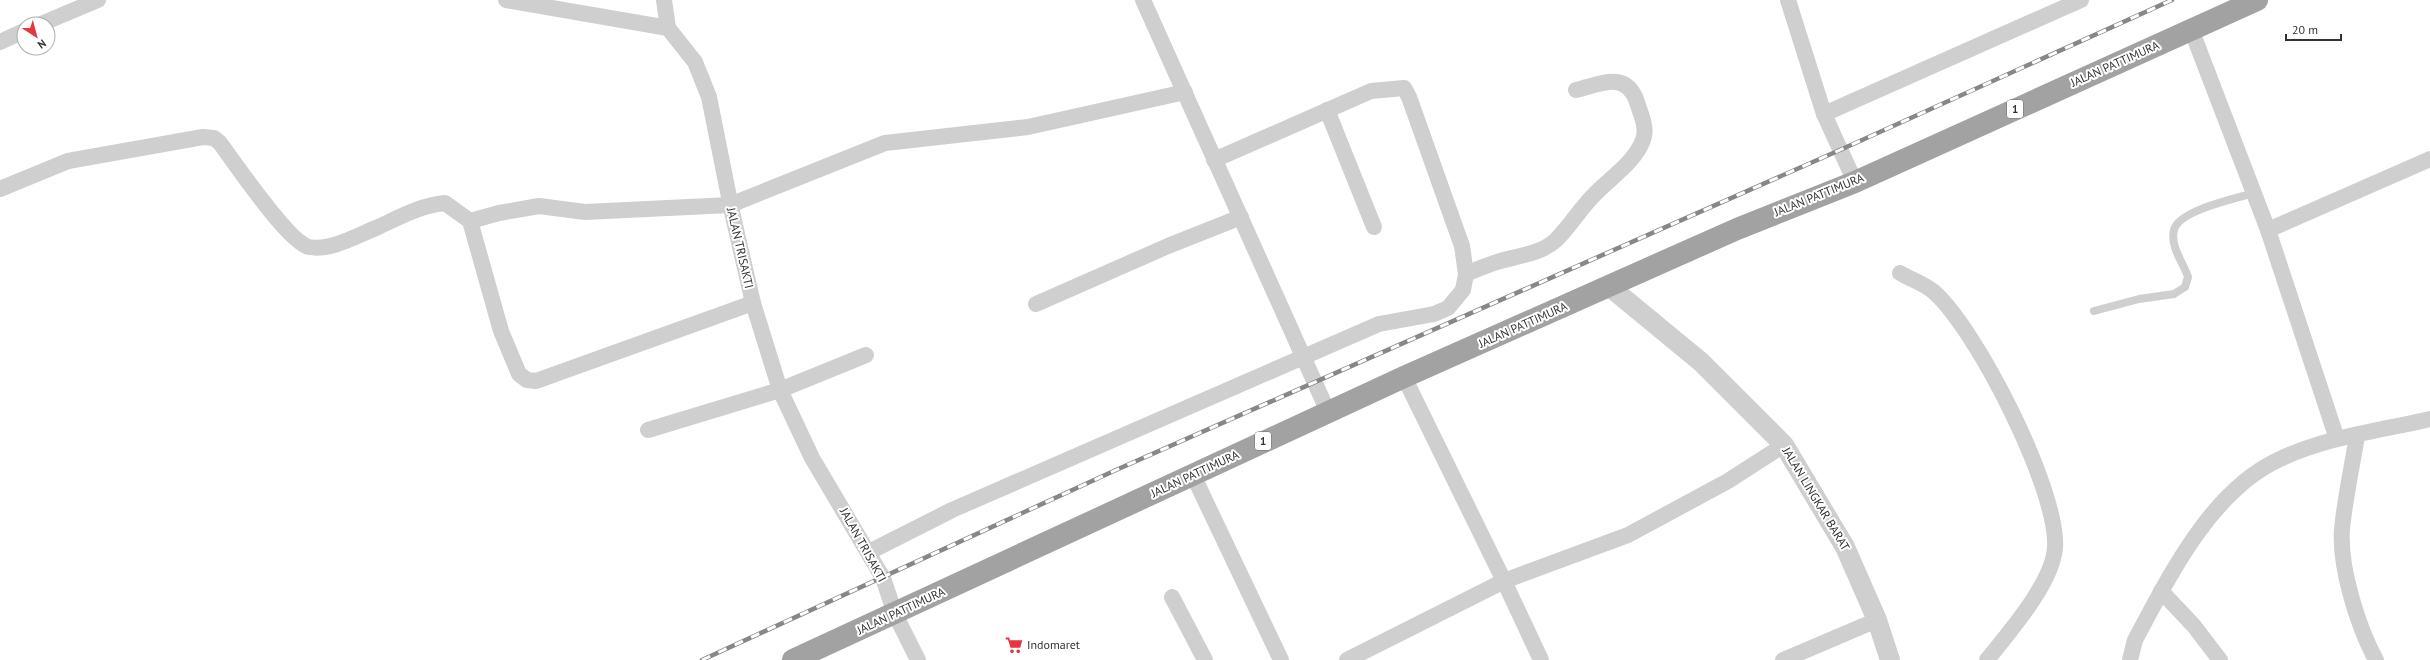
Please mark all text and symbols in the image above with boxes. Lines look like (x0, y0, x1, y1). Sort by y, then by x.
north arrow (16, 16, 56, 56)
scale bar (2286, 16, 2341, 42)
text: 20 m (2292, 22, 2318, 37)
text: N (35, 36, 49, 52)
street label: JALAN PATTIMURA (2067, 37, 2161, 90)
road number: 1 (2007, 100, 2023, 118)
street label: JALAN PATTIMURA (1771, 170, 1866, 220)
street label: JALAN TRISAKTI (724, 205, 757, 290)
street label: JALAN PATTIMURA (1475, 298, 1569, 351)
road number: 1 (1255, 432, 1271, 450)
street label: JALAN LINGKAR BARAT (1779, 443, 1853, 554)
street label: JALAN PATTIMURA (1147, 447, 1241, 501)
street label: JALAN TRISAKTI (836, 504, 890, 584)
street label: JALAN PATTIMURA (853, 584, 947, 638)
supermarket icon: Indomaret (1004, 635, 1024, 655)
place label: Indomaret (1027, 637, 1080, 652)

